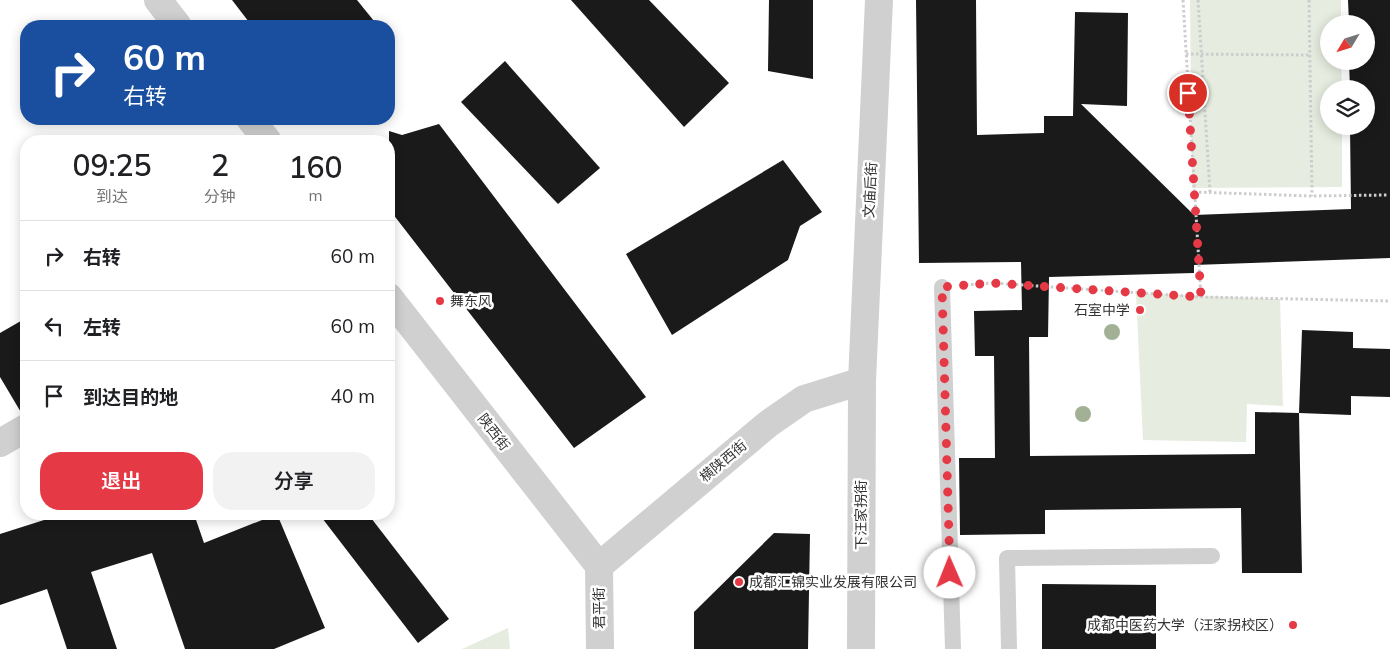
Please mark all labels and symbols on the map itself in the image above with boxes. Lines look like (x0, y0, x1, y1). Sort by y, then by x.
north arrow (1320, 15, 1375, 70)
pin (1167, 72, 1209, 114)
street label: 文庙后街 (860, 162, 880, 218)
place label: 舞东风 (450, 292, 492, 310)
marker: 舞东风 (434, 295, 446, 307)
place label: 石室中学 (1074, 301, 1130, 319)
marker: 石室中学 (1134, 304, 1146, 316)
street label: 陕西街 (474, 410, 514, 454)
street label: 横陕西街 (696, 436, 750, 486)
street label: 下汪家拐街 (852, 480, 870, 550)
position arrow (923, 546, 975, 598)
place label: 成都汇锦实业发展有限公司 (749, 573, 917, 591)
marker: 成都汇锦实业发展有限公司 (733, 576, 745, 588)
street label: 君平街 (590, 587, 608, 629)
place label: 成都中医药大学（汪家拐校区） (1087, 616, 1283, 634)
marker: 成都中医药大学（汪家拐校区） (1287, 619, 1299, 631)

